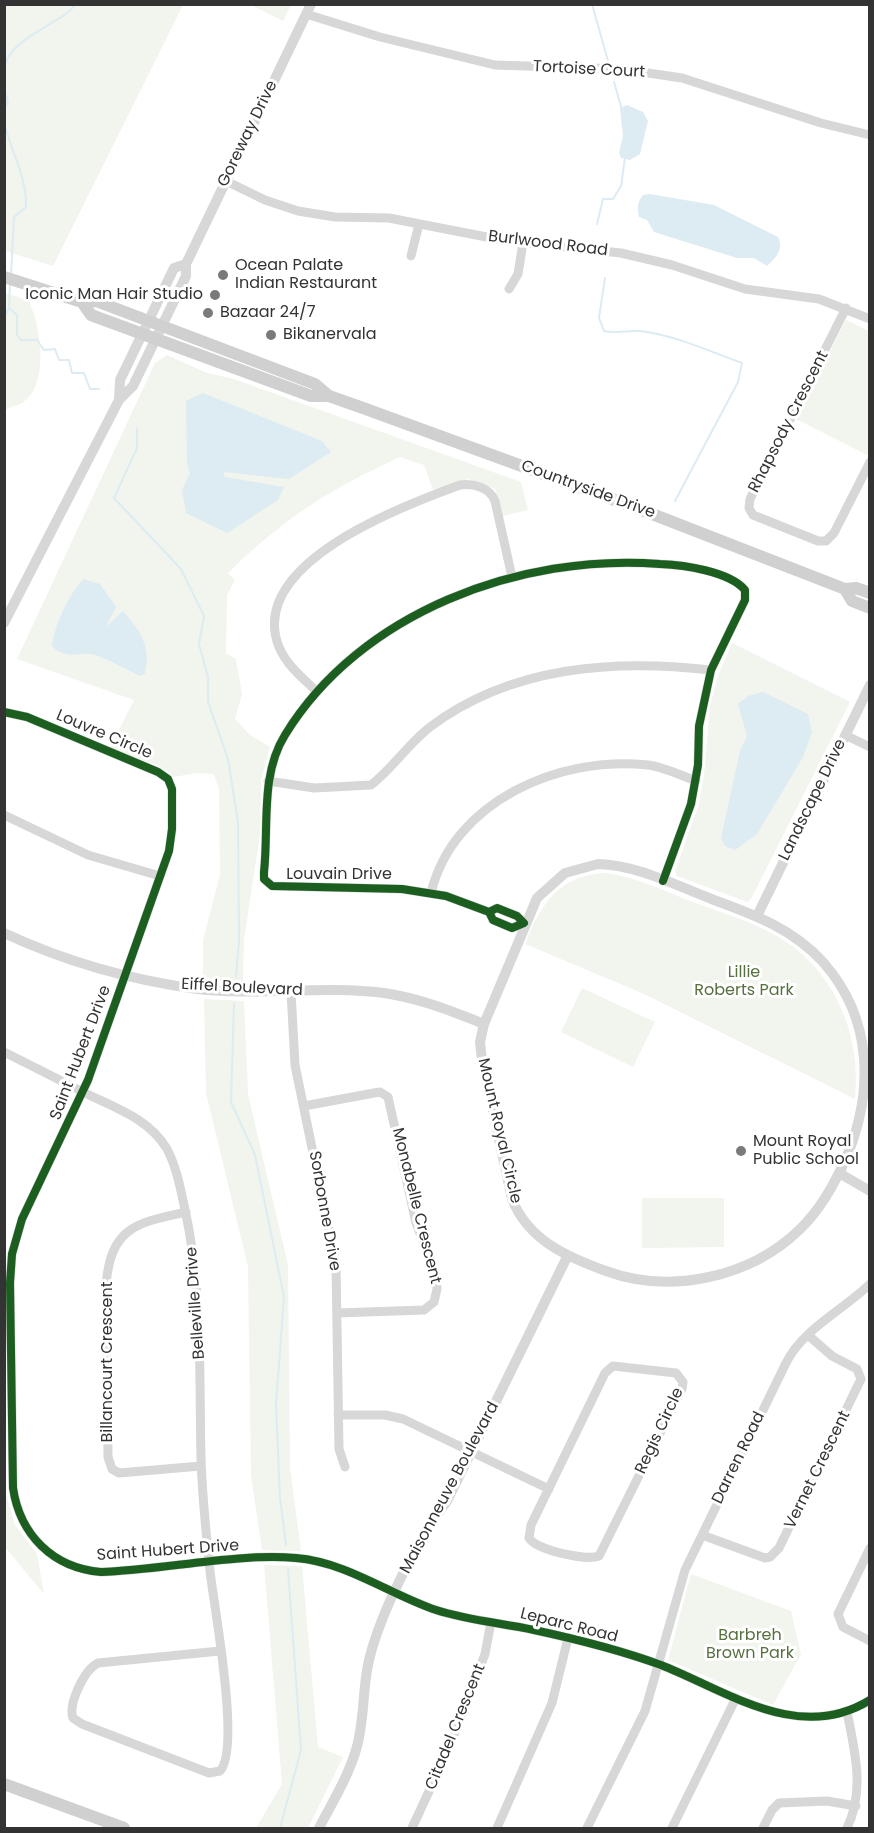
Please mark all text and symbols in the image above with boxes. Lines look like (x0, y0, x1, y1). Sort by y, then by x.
street label: Tortoise Court (533, 57, 645, 83)
street label: Goreway Drive (214, 78, 282, 190)
street label: Burlwood Road (487, 227, 609, 261)
place label: Ocean Palate Indian Restaurant (235, 256, 377, 294)
marker: Ocean Palate Indian Restaurant (216, 268, 230, 282)
place label: Iconic Man Hair Studio (25, 285, 203, 305)
marker: Iconic Man Hair Studio (208, 288, 222, 302)
place label: Bazaar 24/7 (220, 303, 315, 323)
marker: Bazaar 24/7 (201, 306, 215, 320)
place label: Bikanervala (283, 325, 376, 345)
marker: Bikanervala (264, 328, 278, 342)
street label: Rhapsody Crescent (745, 348, 833, 496)
street label: Countryside Drive (518, 457, 658, 523)
street label: Louvre Circle (53, 706, 155, 764)
street label: Landscape Drive (775, 736, 851, 864)
street label: Louvain Drive (286, 865, 392, 885)
park label: Lillie Roberts Park (694, 963, 794, 1001)
street label: Eiffel Boulevard (181, 975, 303, 1001)
street label: Saint Hubert Drive (46, 983, 116, 1123)
street label: Mount Royal Circle (473, 1057, 525, 1205)
street label: Monabelle Crescent (387, 1126, 445, 1286)
place label: Mount Royal Public School (753, 1132, 859, 1170)
marker: Mount Royal Public School (734, 1144, 748, 1158)
street label: Sorbonne Drive (304, 1150, 344, 1272)
street label: Belleville Drive (182, 1246, 210, 1360)
street label: Billancourt Crescent (98, 1281, 118, 1443)
street label: Regis Circle (632, 1385, 688, 1477)
street label: Maisonneuve Boulevard (397, 1399, 503, 1577)
street label: Vernet Crescent (781, 1408, 855, 1532)
street label: Darren Road (708, 1409, 770, 1507)
street label: Saint Hubert Drive (96, 1536, 240, 1566)
street label: Leparc Road (518, 1605, 620, 1647)
park label: Barbreh Brown Park (706, 1626, 794, 1664)
street label: Citadel Crescent (422, 1661, 490, 1793)

